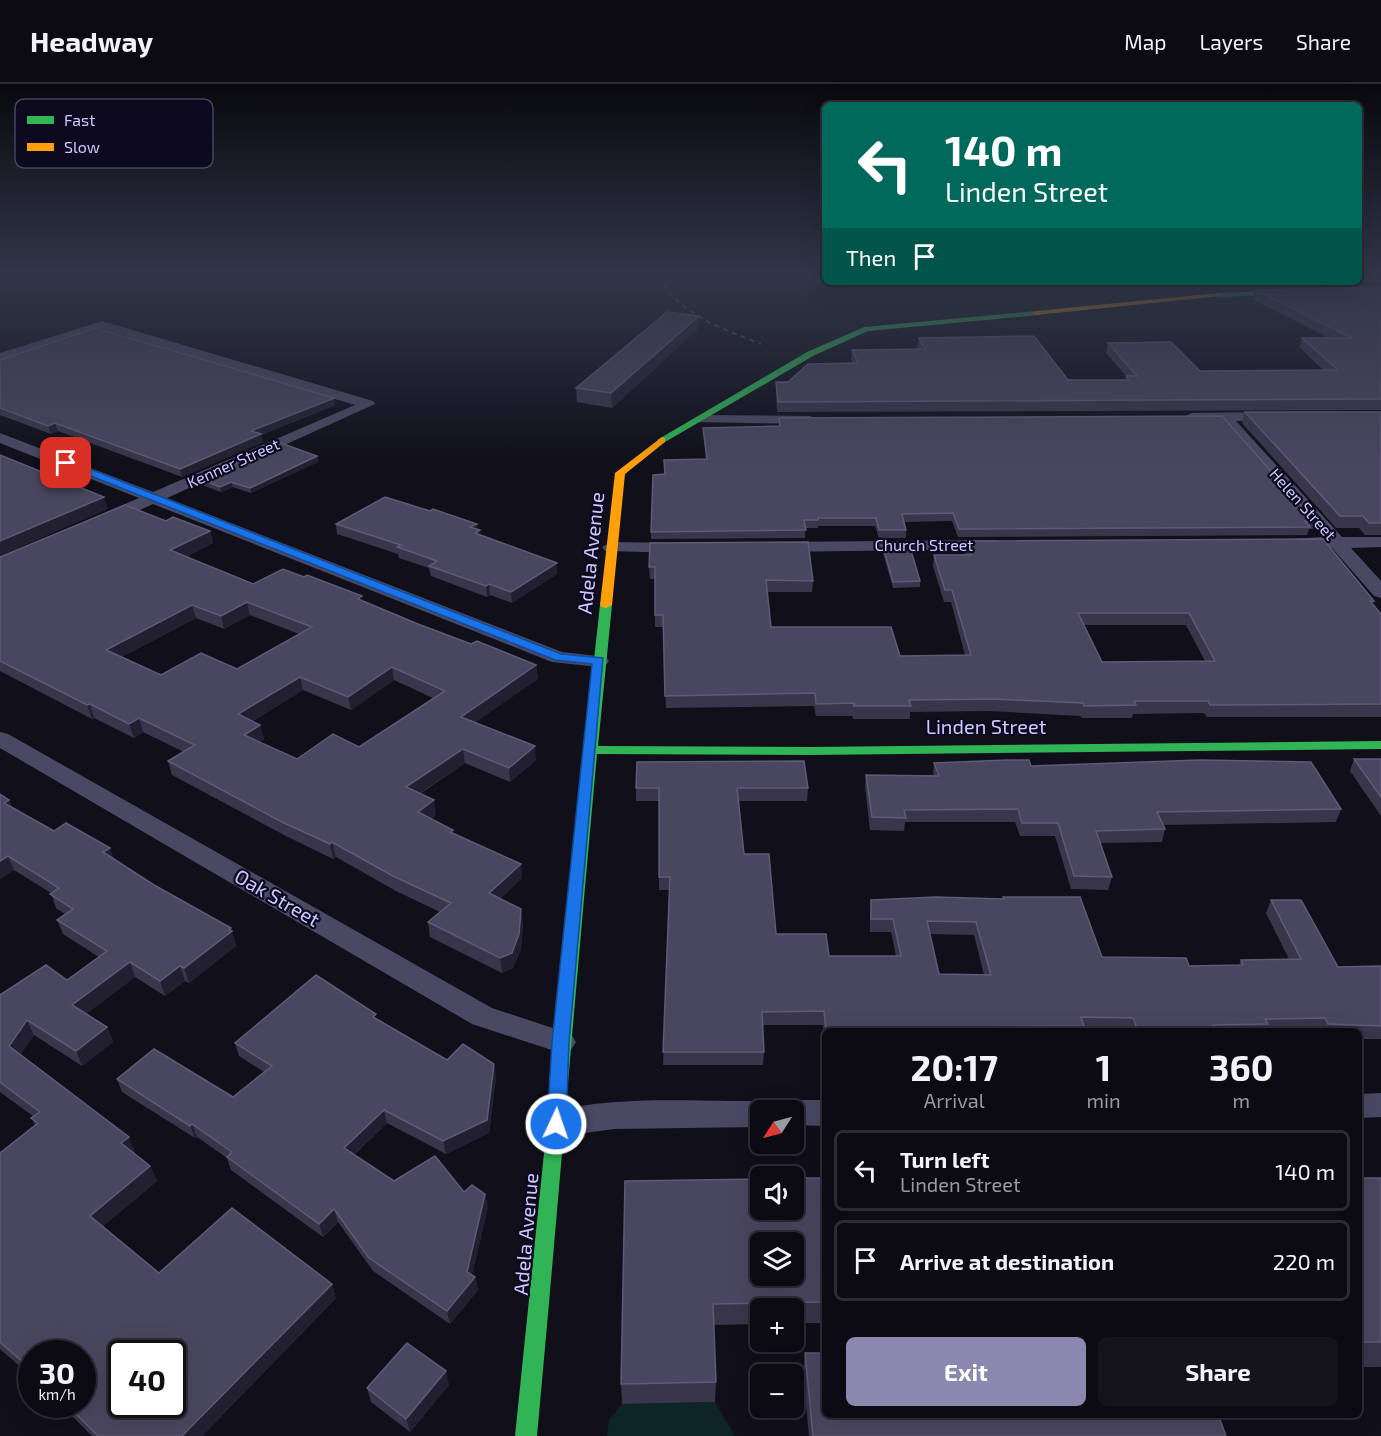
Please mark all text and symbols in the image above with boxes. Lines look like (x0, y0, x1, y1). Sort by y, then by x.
text: Headway (30, 24, 153, 58)
text: Map (1124, 29, 1166, 54)
text: Layers (1199, 29, 1263, 54)
text: Share (1296, 29, 1351, 54)
legend (15, 99, 213, 168)
text: Fast (64, 110, 95, 129)
text: 140 m (945, 124, 1062, 174)
icon: left (846, 126, 924, 204)
text: Slow (64, 137, 100, 156)
text: Linden Street (945, 175, 1108, 207)
icon: arrive (908, 240, 941, 273)
text: Then (846, 244, 896, 270)
street label: Kenner Street (184, 434, 282, 491)
pin (40, 437, 91, 488)
icon: arrive (49, 446, 82, 479)
street label: Helen Street (1266, 464, 1341, 543)
street label: Adela Avenue (572, 491, 608, 615)
street label: Church Street (875, 535, 973, 554)
street label: Linden Street (926, 714, 1047, 738)
street label: Oak Street (231, 863, 325, 931)
text: 20:17 (911, 1045, 998, 1088)
text: 1 (1096, 1045, 1111, 1088)
text: 360 (1209, 1045, 1273, 1088)
text: Arrival (924, 1088, 985, 1112)
text: min (1086, 1088, 1121, 1112)
text: m (1233, 1088, 1250, 1112)
position arrow (524, 1092, 588, 1156)
north arrow (750, 1100, 804, 1154)
map controls (750, 1100, 804, 1418)
text: Turn left (900, 1146, 989, 1172)
icon: left (849, 1154, 882, 1187)
text: 140 m (1275, 1158, 1335, 1184)
button: sound (750, 1166, 804, 1220)
street label: Adela Avenue (508, 1172, 542, 1296)
text: Linden Street (900, 1172, 1021, 1196)
button: layers (750, 1232, 804, 1286)
icon: arrive (849, 1244, 882, 1277)
text: Arrive at destination (900, 1248, 1114, 1274)
text: 220 m (1273, 1248, 1335, 1274)
button: + (750, 1298, 804, 1352)
button: Exit (846, 1337, 1086, 1406)
button: Share (1098, 1337, 1338, 1406)
speed limit sign: 40 (108, 1340, 186, 1418)
text: 30 (39, 1354, 75, 1390)
button: − (750, 1364, 804, 1418)
text: km/h (38, 1385, 76, 1403)

